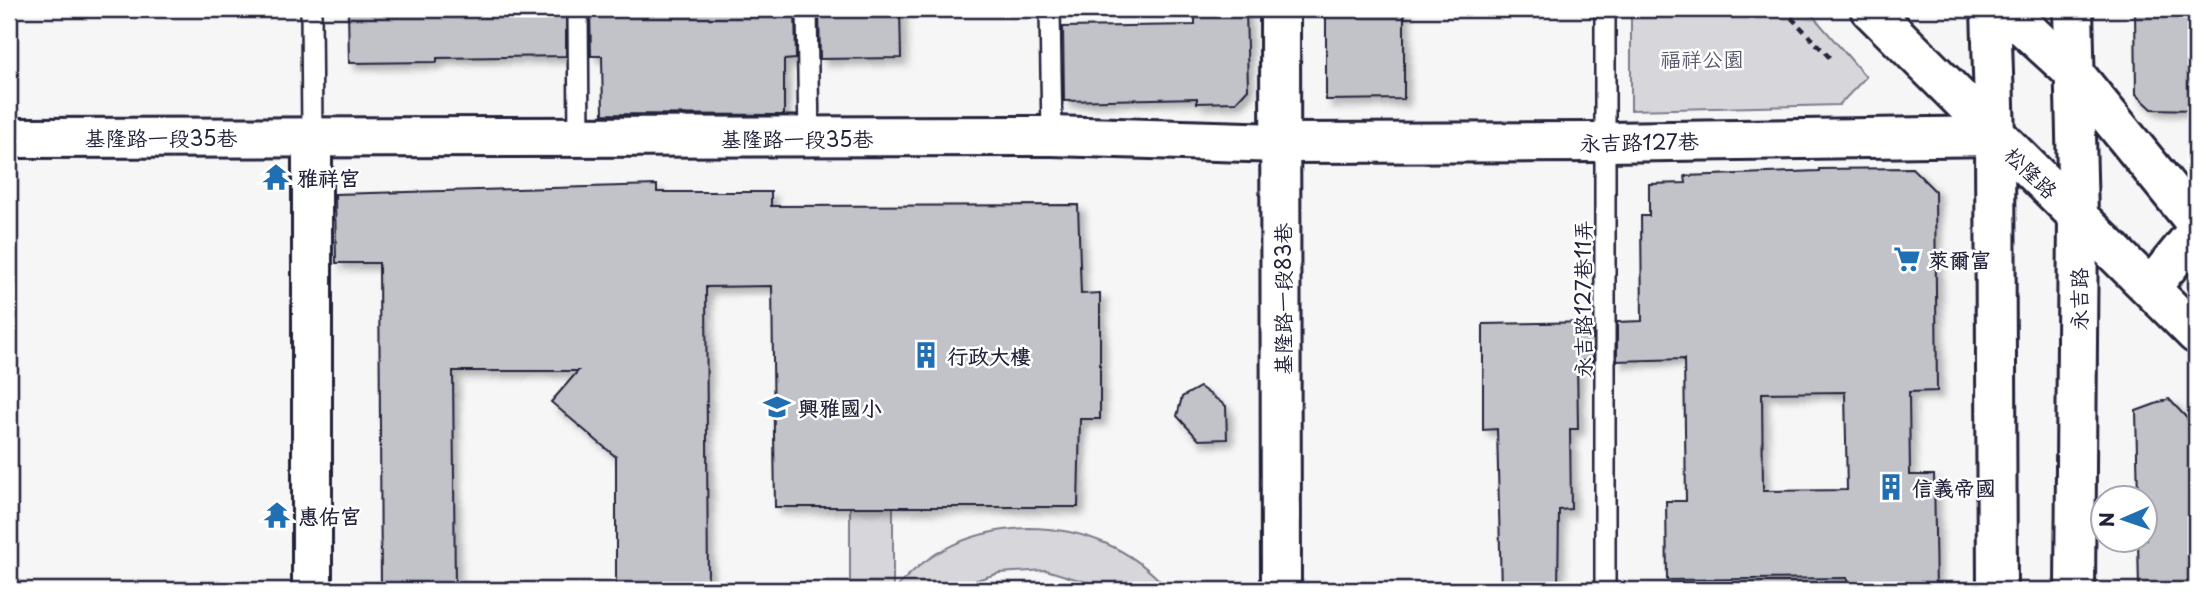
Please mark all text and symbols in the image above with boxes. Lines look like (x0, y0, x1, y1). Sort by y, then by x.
park label: 福祥公園 (1660, 42, 1744, 74)
street label: 基隆路一段35巷 (85, 121, 237, 153)
street label: 基隆路一段35巷 (721, 122, 873, 154)
street label: 永吉路127巷 (1579, 124, 1699, 158)
street label: 松隆路 (1998, 139, 2066, 205)
place label: 雅祥宮 (297, 161, 360, 193)
temple icon: 雅祥宮 (261, 162, 291, 192)
street label: 永吉路127巷11弄 (1566, 220, 1598, 378)
street label: 基隆路一段83巷 (1266, 223, 1298, 375)
place label: 萊爾富 (1928, 243, 1991, 275)
supermarket icon: 萊爾富 (1892, 244, 1922, 274)
street label: 永吉路 (2062, 268, 2094, 331)
place label: 行政大樓 (947, 339, 1031, 371)
building icon: 行政大樓 (911, 340, 941, 370)
place label: 興雅國小 (798, 391, 882, 423)
school or university icon: 興雅國小 (762, 392, 792, 422)
place label: 信義帝國 (1912, 471, 1996, 503)
building icon: 信義帝國 (1876, 472, 1906, 502)
north arrow (2090, 484, 2160, 554)
place label: 惠佑宮 (298, 499, 361, 531)
temple icon: 惠佑宮 (262, 500, 292, 530)
text: N (2092, 512, 2120, 528)

